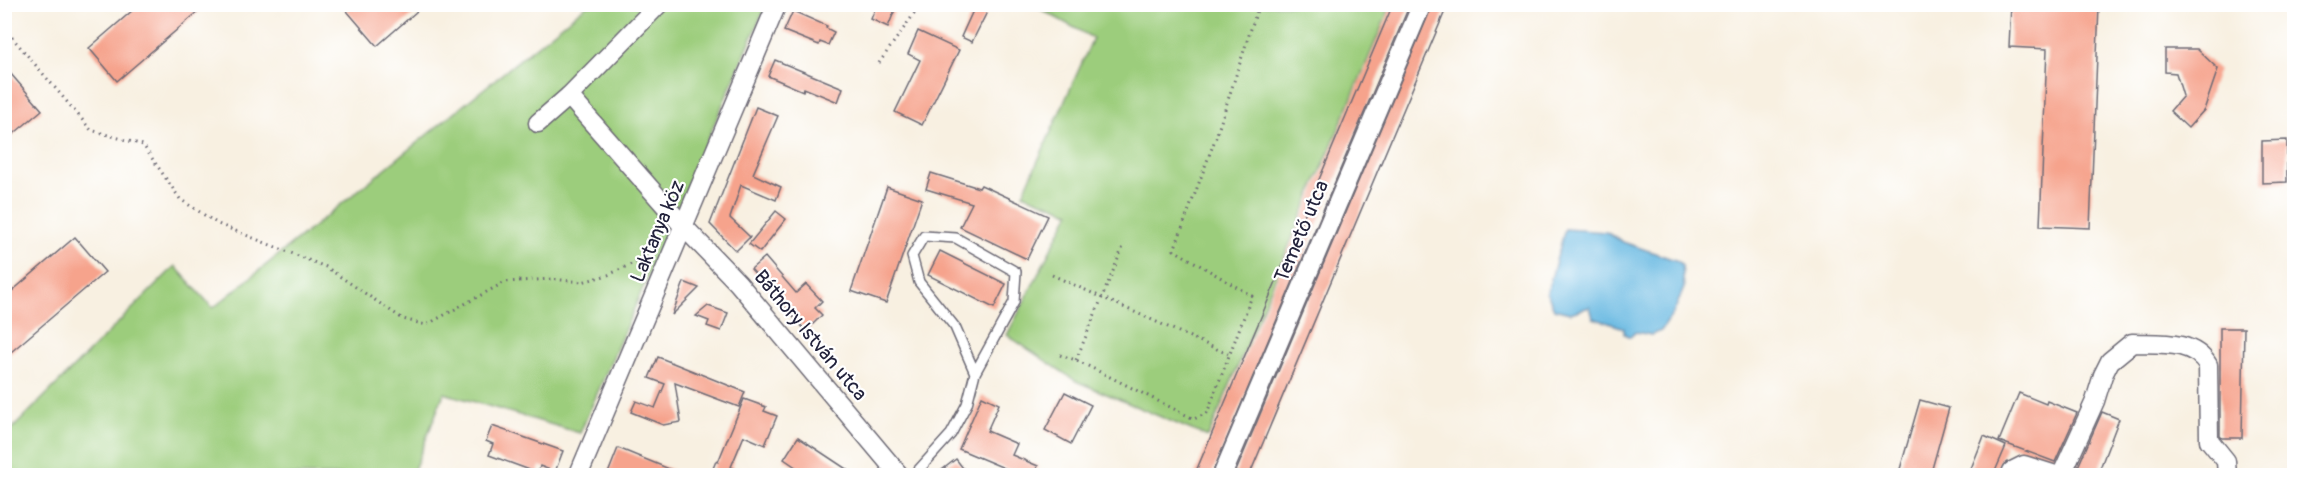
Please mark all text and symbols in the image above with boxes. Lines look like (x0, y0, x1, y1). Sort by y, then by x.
street label: Laktanya köz (625, 176, 690, 286)
street label: Temető utca (1269, 177, 1334, 286)
street label: Báthory István utca (749, 265, 873, 406)

